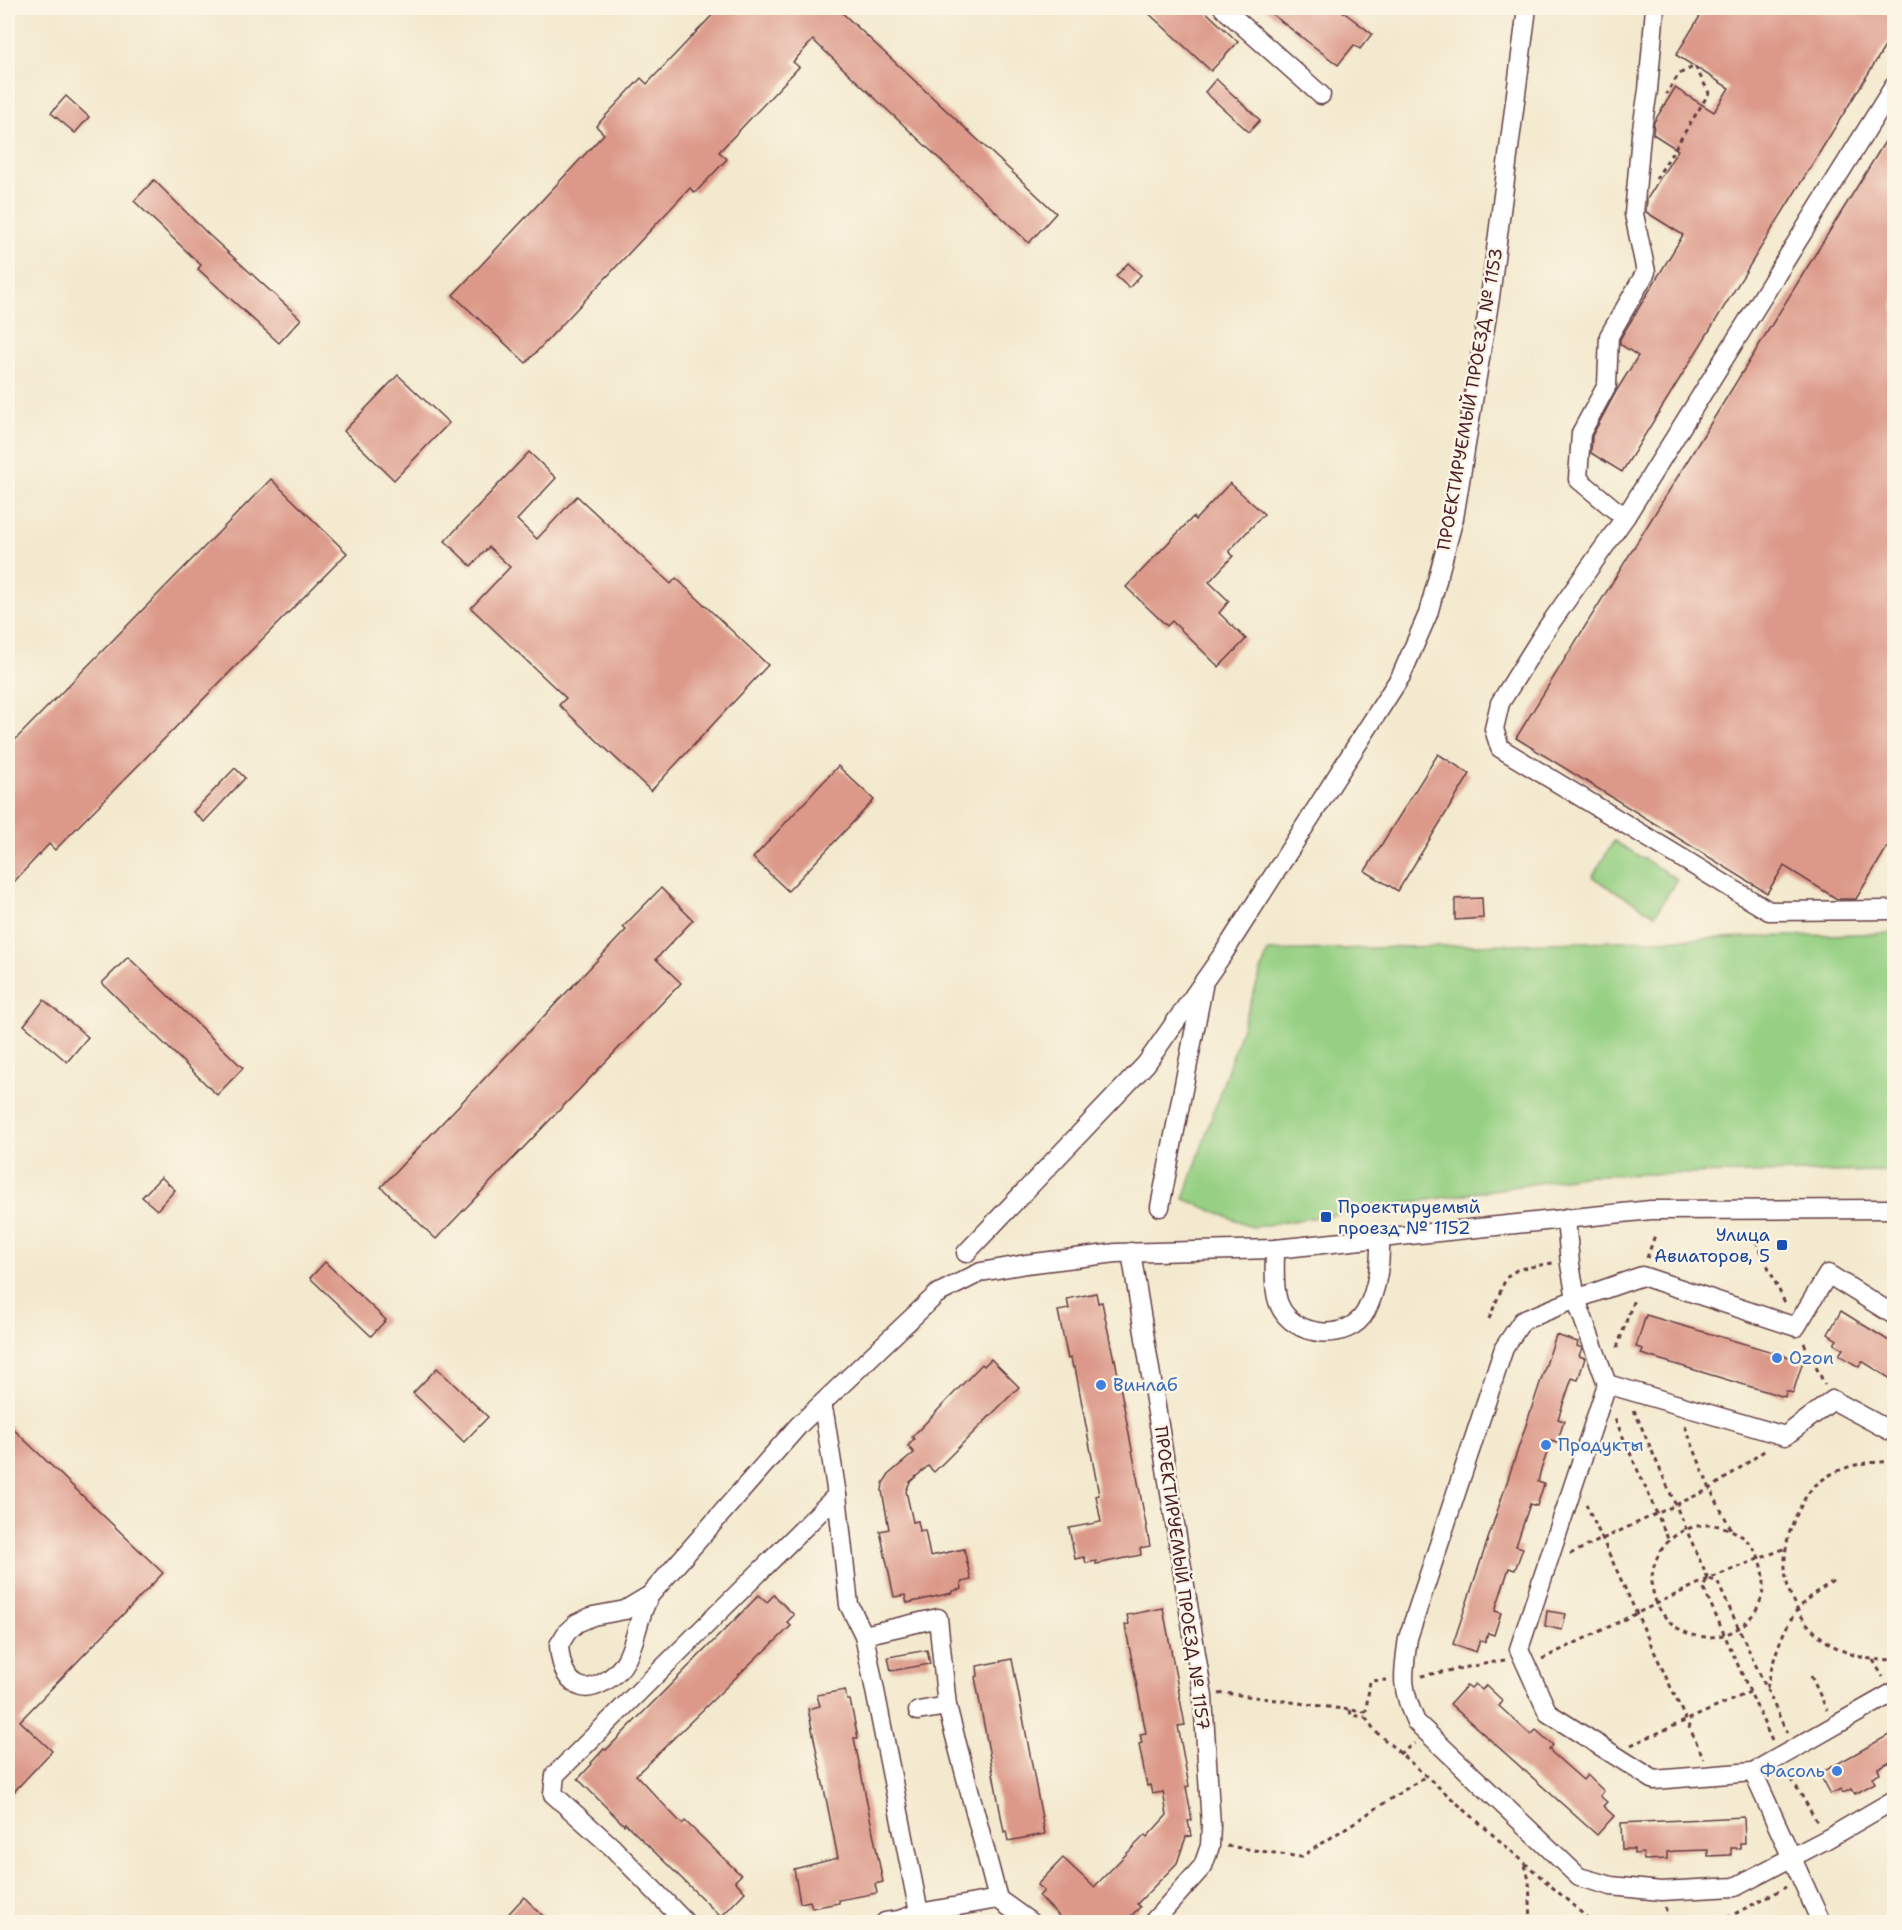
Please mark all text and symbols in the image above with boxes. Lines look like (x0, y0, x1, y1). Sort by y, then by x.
street label: ПРОЕКТИРУЕМЫЙ ПРОЕЗД № 1153 (1432, 246, 1508, 552)
place label: Проектируемый проезд № 1152 (1338, 1195, 1481, 1240)
marker: Проектируемый проезд № 1152 (1319, 1210, 1333, 1224)
place label: Улица Авиаторов, 5 (1654, 1223, 1770, 1268)
marker: Улица Авиаторов, 5 (1775, 1238, 1789, 1252)
place label: Ozon (1789, 1346, 1834, 1370)
marker: Ozon (1770, 1351, 1784, 1365)
place label: Винлаб (1113, 1373, 1178, 1397)
marker: Винлаб (1094, 1378, 1108, 1392)
street label: ПРОЕКТИРУЕМЫЙ ПРОЕЗД № 1157 (1149, 1425, 1215, 1731)
place label: Продукты (1558, 1433, 1644, 1457)
marker: Продукты (1539, 1438, 1553, 1452)
place label: Фасоль (1760, 1759, 1825, 1783)
marker: Фасоль (1830, 1764, 1844, 1778)

